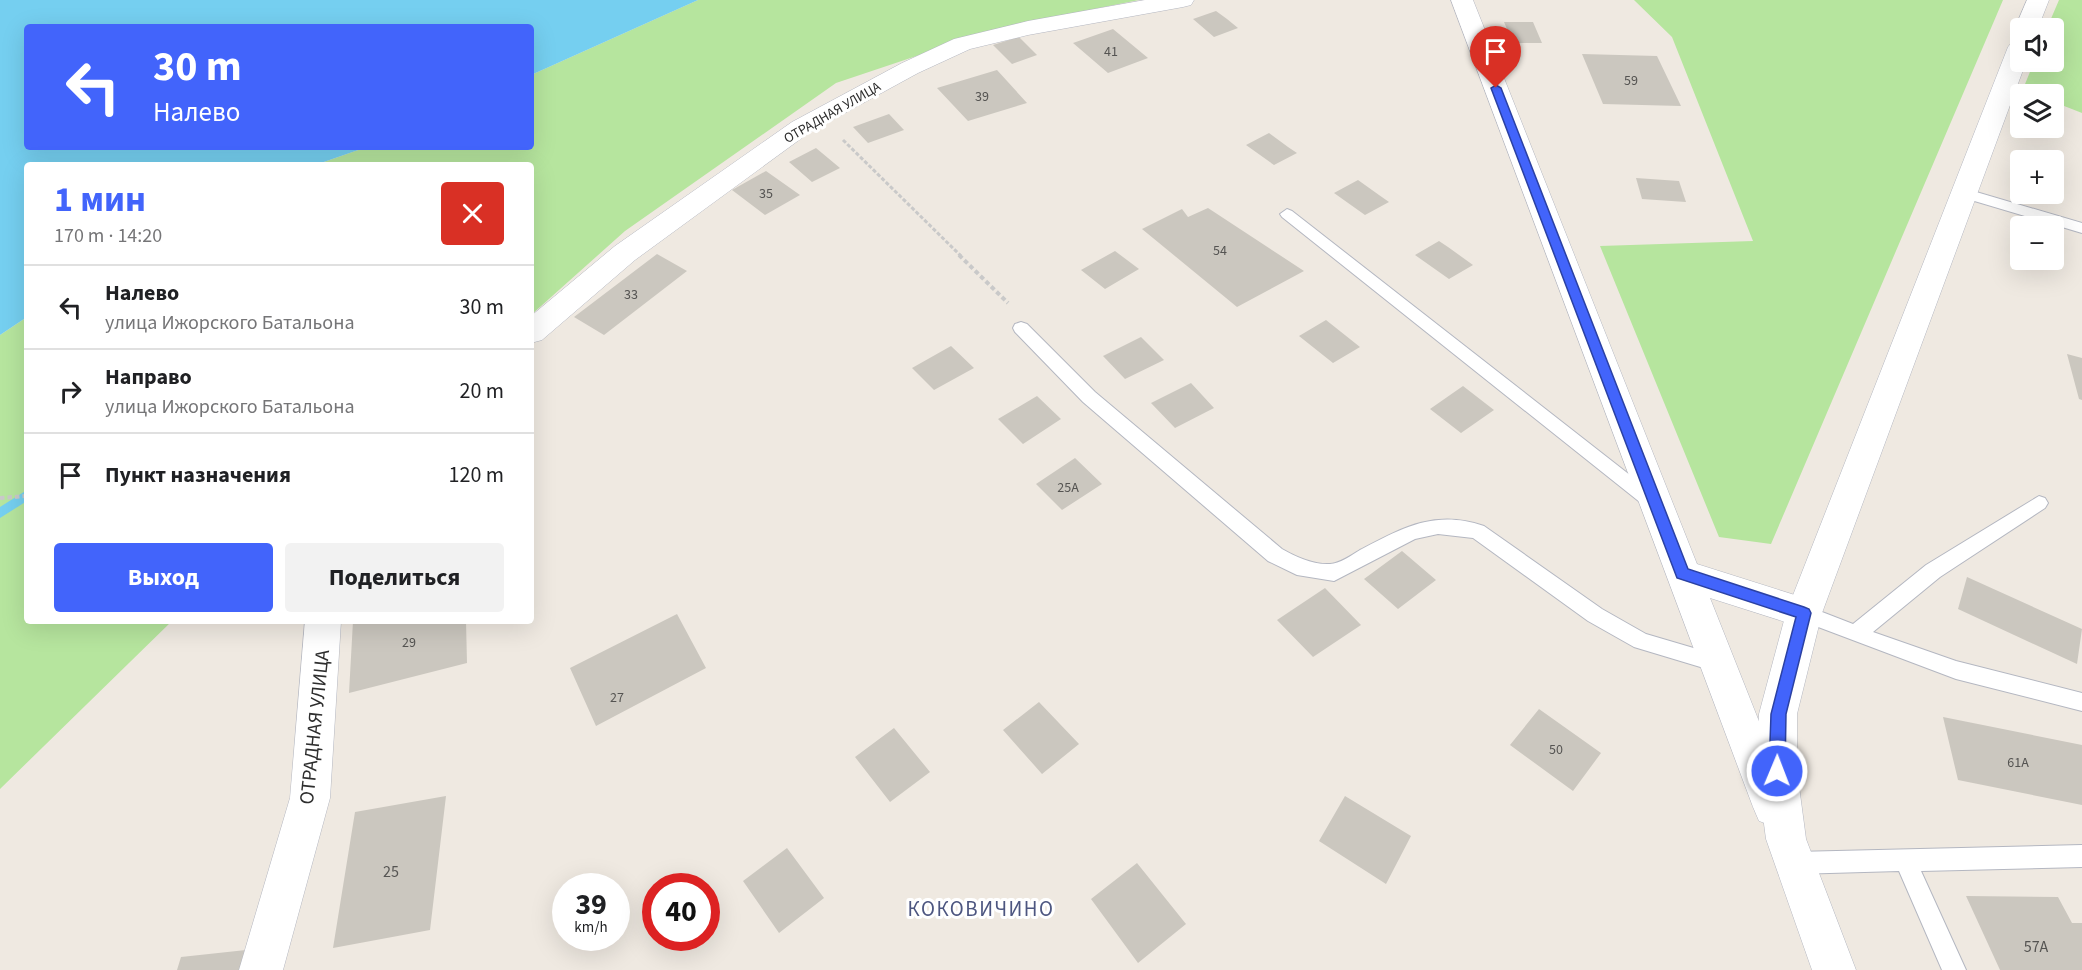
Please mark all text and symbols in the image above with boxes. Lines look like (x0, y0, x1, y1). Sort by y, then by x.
map controls (2010, 18, 2064, 270)
button: sound (2010, 18, 2064, 72)
pin (1470, 26, 1521, 88)
icon: arrive (1479, 35, 1512, 68)
text: 30 m (153, 37, 242, 97)
house number: 41 (1104, 42, 1118, 62)
icon: left (54, 48, 132, 126)
house number: 59 (1624, 71, 1638, 91)
street label: ОТРАДНАЯ УЛИЦА (780, 77, 885, 149)
button: layers (2010, 84, 2064, 138)
house number: 39 (975, 87, 989, 107)
text: Налево (153, 93, 240, 132)
button: + (2010, 150, 2064, 204)
text: 1 мин (54, 174, 146, 225)
button: close (441, 182, 504, 245)
house number: 35 (759, 184, 773, 204)
button: − (2010, 216, 2064, 270)
text: 170 m · 14:20 (54, 222, 162, 250)
house number: 54 (1213, 241, 1227, 261)
text: Налево (105, 277, 179, 309)
house number: 33 (624, 285, 638, 305)
icon: left (54, 291, 87, 324)
text: 30 m (459, 291, 504, 323)
text: улица Ижорского Батальона (105, 309, 355, 337)
text: Направо (105, 361, 192, 393)
icon: right (54, 375, 87, 408)
text: 20 m (459, 375, 504, 407)
text: улица Ижорского Батальона (105, 393, 355, 421)
icon: arrive (54, 459, 87, 492)
text: Пункт назначения (105, 459, 291, 491)
text: 120 m (449, 459, 504, 491)
house number: 25А (1057, 478, 1079, 498)
button: Выход (54, 543, 273, 612)
button: Поделиться (285, 543, 504, 612)
house number: 29 (402, 633, 416, 653)
street label: ОТРАДНАЯ УЛИЦА (293, 648, 337, 806)
house number: 27 (610, 688, 624, 708)
position arrow (1745, 739, 1809, 803)
house number: 50 (1549, 740, 1563, 760)
house number: 61А (2007, 753, 2029, 773)
house number: 25 (383, 861, 399, 883)
speed limit sign: 40 (642, 873, 720, 951)
text: 39 (575, 883, 607, 926)
district label: КОКОВИЧИНО (908, 894, 1054, 924)
text: km/h (574, 917, 608, 938)
house number: 57А (2024, 936, 2049, 958)

